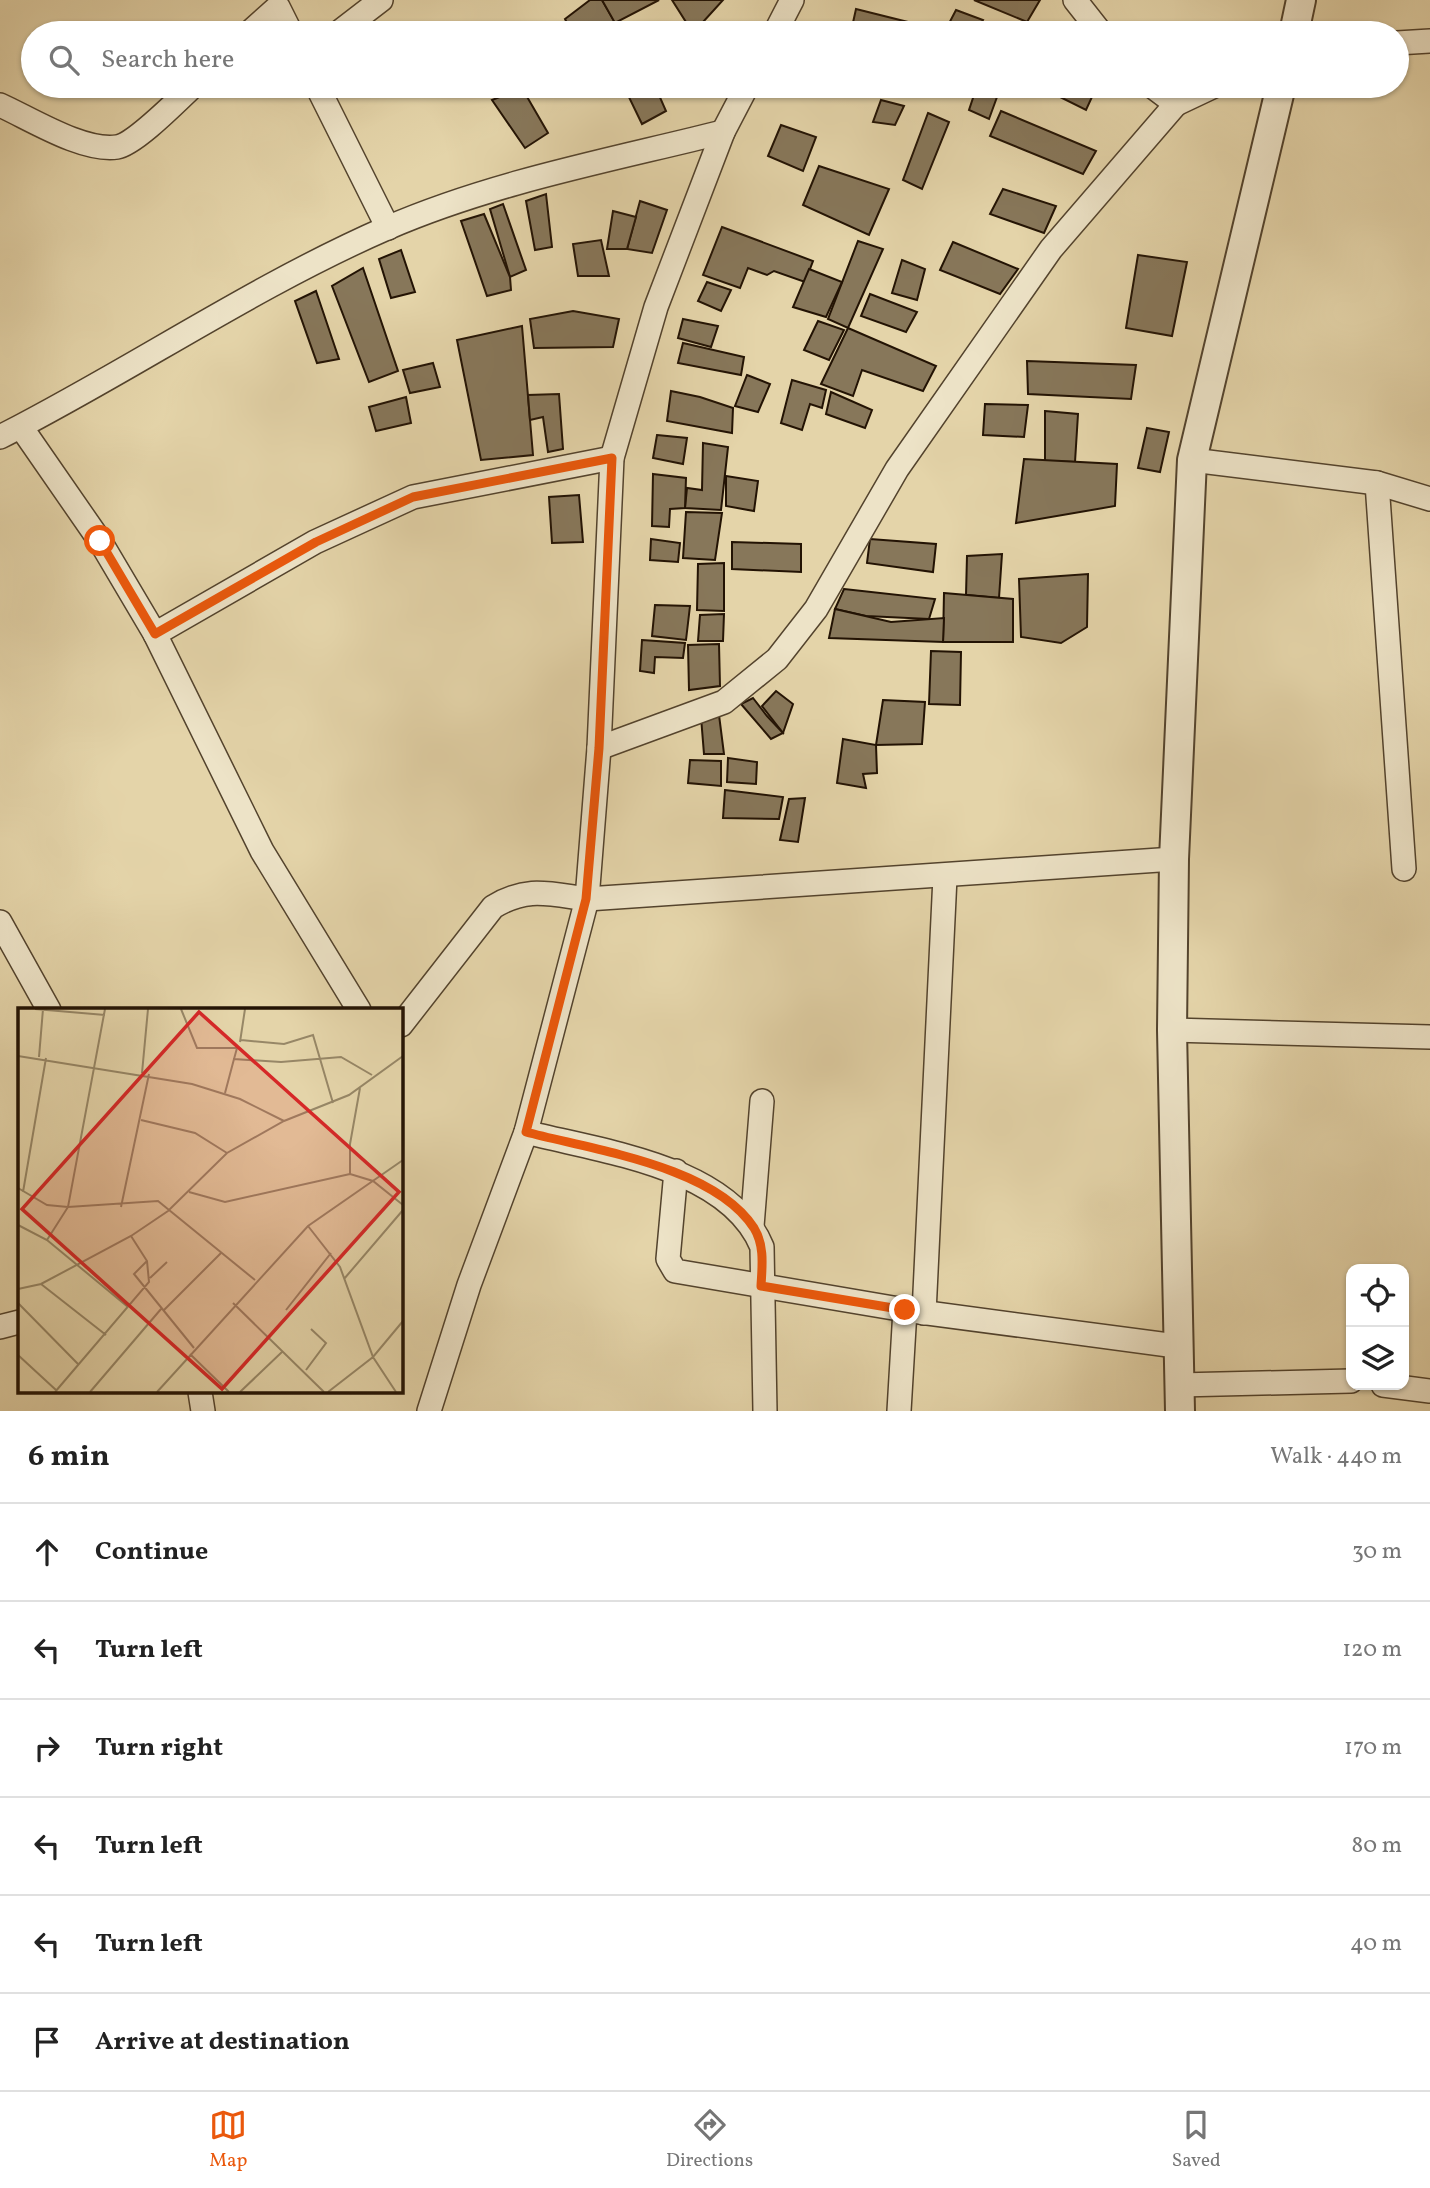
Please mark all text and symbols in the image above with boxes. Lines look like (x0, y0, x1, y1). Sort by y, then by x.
search box (21, 21, 1409, 98)
icon: search (45, 41, 83, 79)
text: Search here (101, 42, 234, 78)
route start (84, 525, 115, 556)
inset map (18, 1008, 402, 1394)
map controls (1346, 1264, 1409, 1390)
button: locate (1346, 1264, 1409, 1327)
route end (889, 1294, 920, 1325)
button: layers (1346, 1327, 1409, 1390)
text: 6 min (28, 1436, 110, 1478)
text: Walk · 440 m (1270, 1441, 1402, 1473)
icon: ahead (28, 1533, 66, 1571)
text: Continue (95, 1534, 208, 1570)
text: 30 m (1352, 1536, 1402, 1568)
icon: left (28, 1631, 66, 1669)
text: Turn left (95, 1632, 203, 1668)
text: 120 m (1342, 1634, 1402, 1666)
icon: right (28, 1729, 66, 1767)
text: Turn right (95, 1730, 223, 1766)
text: 170 m (1344, 1732, 1402, 1764)
icon: left (28, 1827, 66, 1865)
text: Turn left (95, 1828, 203, 1864)
text: 80 m (1352, 1830, 1402, 1862)
icon: left (28, 1925, 66, 1963)
text: Turn left (95, 1926, 203, 1962)
text: 40 m (1350, 1928, 1402, 1960)
icon: arrive (28, 2023, 66, 2061)
text: Arrive at destination (95, 2024, 350, 2060)
tab: Map (209, 2106, 247, 2174)
tab: Directions (666, 2106, 753, 2174)
tab: Saved (1172, 2106, 1221, 2174)

